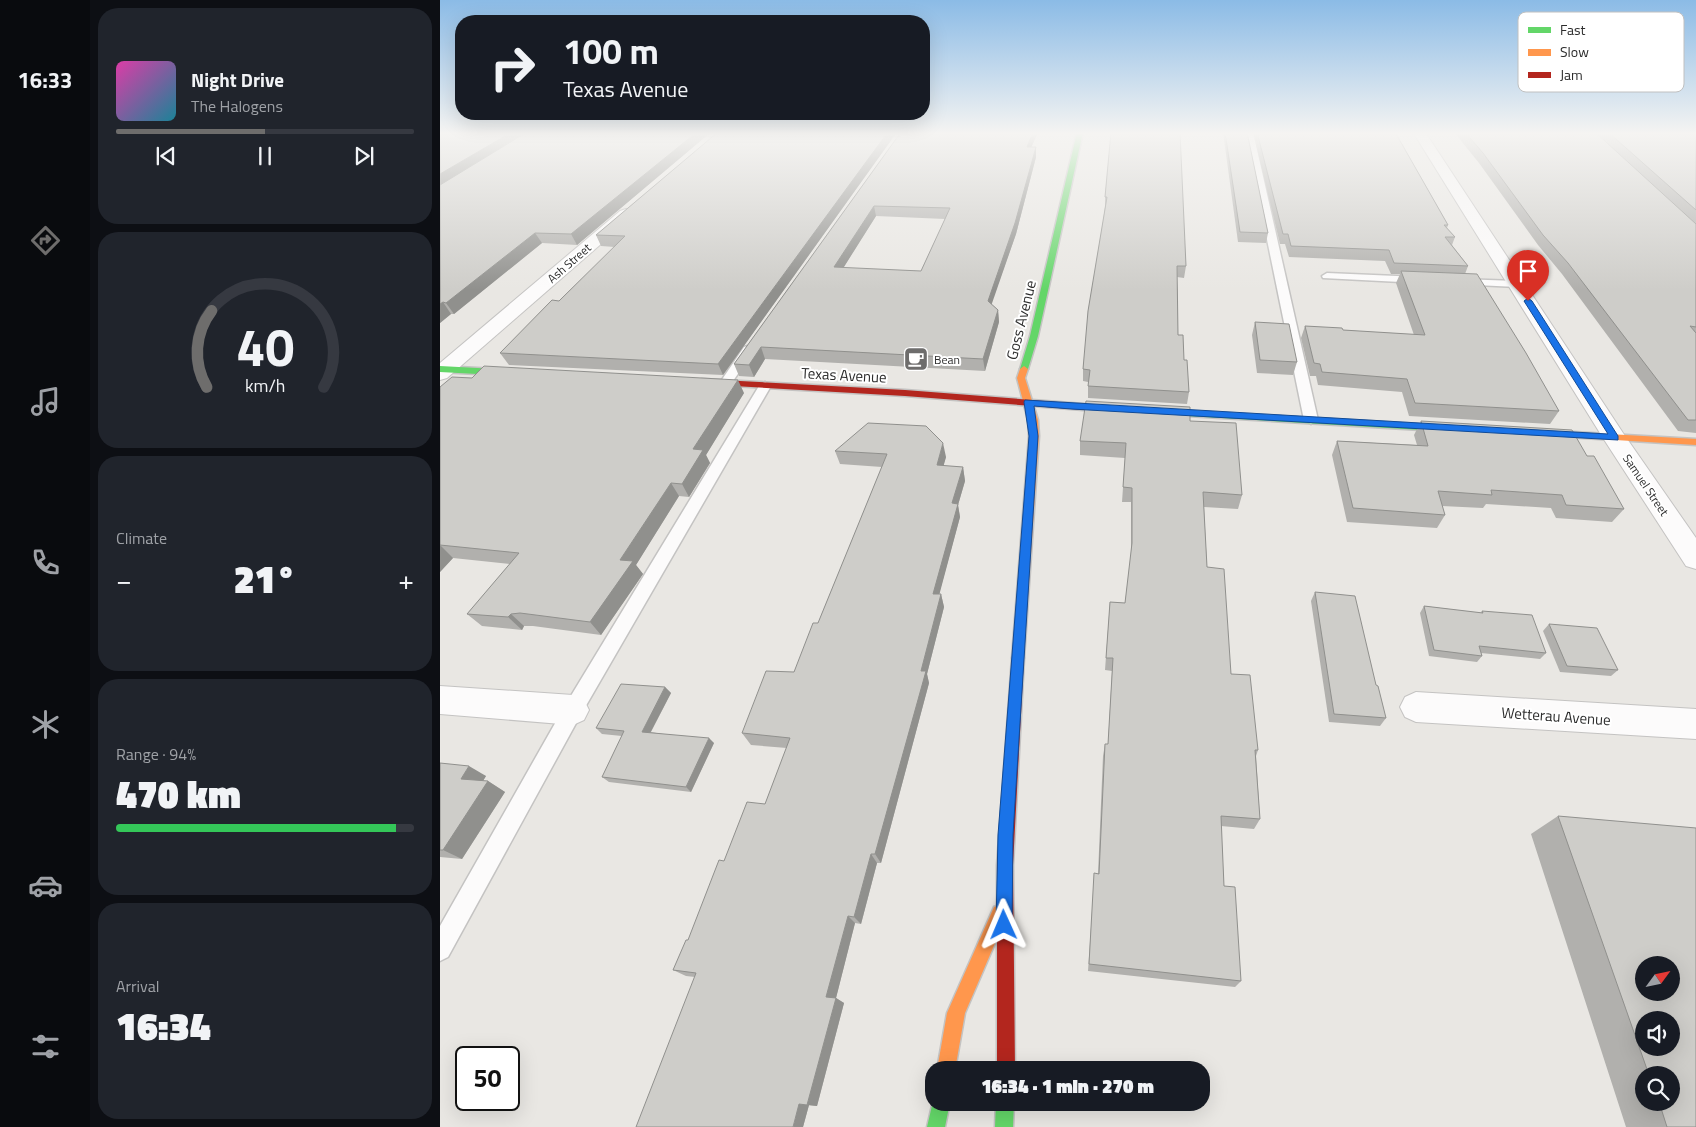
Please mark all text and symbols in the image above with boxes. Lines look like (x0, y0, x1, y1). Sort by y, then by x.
legend (1518, 12, 1684, 92)
text: Fast (1560, 19, 1585, 40)
text: 100 m (563, 24, 659, 78)
icon: right (480, 35, 545, 100)
text: Slow (1560, 41, 1589, 62)
text: 16:33 (18, 63, 72, 97)
text: Jam (1560, 64, 1583, 85)
text: Night Drive (191, 65, 284, 94)
text: Texas Avenue (563, 72, 688, 106)
text: The Halogens (191, 94, 283, 118)
icon: previous (152, 142, 180, 170)
icon: pause (251, 142, 279, 170)
icon: next (350, 142, 378, 170)
icon: directions (28, 223, 63, 258)
street label: Ash Street (543, 238, 596, 287)
pin (1507, 250, 1549, 301)
icon: arrive (1514, 257, 1542, 285)
street label: Goss Avenue (1000, 278, 1042, 362)
text: 40 (236, 307, 294, 386)
cafe icon: Bean (903, 346, 929, 372)
place label: Bean (934, 350, 960, 369)
street label: Texas Avenue (801, 361, 887, 389)
text: km/h (245, 372, 285, 399)
icon: music (28, 384, 63, 419)
street label: Samuel Street (1618, 450, 1674, 521)
text: Climate (116, 526, 167, 550)
icon: phone (28, 545, 63, 580)
text: 21° (234, 550, 296, 608)
text: − (116, 558, 132, 601)
text: + (398, 558, 414, 601)
street label: Wetterau Avenue (1501, 701, 1611, 731)
icon: climate (28, 707, 63, 742)
text: Range · 94% (116, 742, 196, 766)
text: 470 km (116, 765, 241, 823)
icon: car (28, 868, 63, 903)
position arrow (977, 898, 1029, 950)
north arrow (1635, 956, 1680, 1001)
map controls (1635, 956, 1680, 1111)
text: Arrival (116, 974, 159, 998)
text: 16:34 (116, 997, 211, 1055)
button: sound (1635, 1011, 1680, 1056)
icon: filters (28, 1029, 63, 1064)
speed limit sign: 50 (455, 1046, 520, 1111)
button: search (1635, 1066, 1680, 1111)
text: 16:34 · 1 min · 270 m (981, 1071, 1154, 1100)

